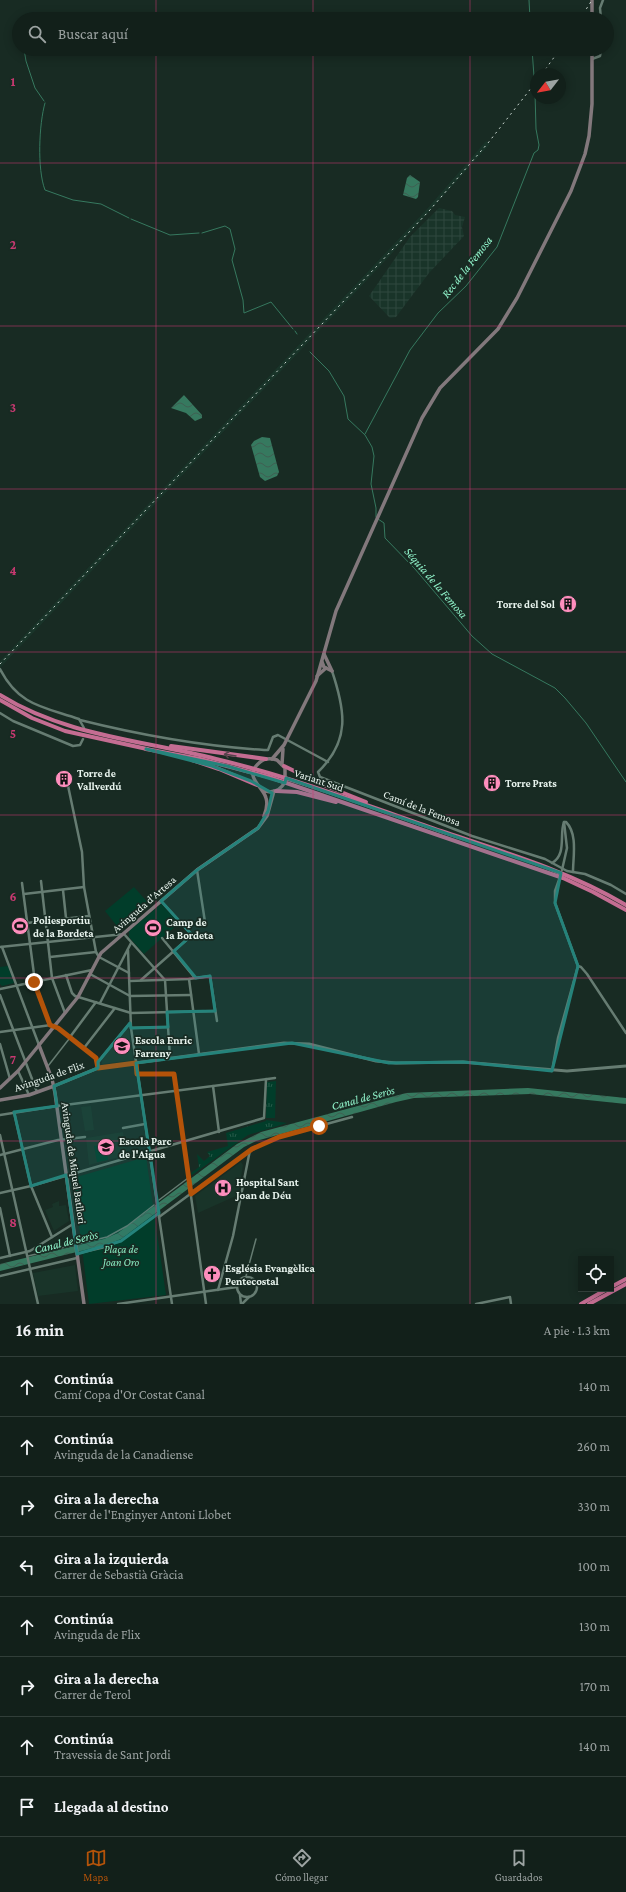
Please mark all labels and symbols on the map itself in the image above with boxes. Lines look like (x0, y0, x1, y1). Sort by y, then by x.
north arrow (530, 68, 566, 104)
text: 1 (11, 74, 16, 89)
water label: Rec de la Femosa (439, 233, 496, 301)
text: 2 (10, 237, 17, 252)
text: 3 (10, 400, 16, 415)
water label: Séquia de la Femosa (401, 545, 471, 622)
text: 4 (9, 563, 17, 578)
building icon: Torre del Sol (558, 594, 578, 614)
place label: Torre del Sol (497, 598, 556, 610)
text: 5 (10, 726, 16, 741)
one-way arrow (224, 751, 237, 759)
street label: Variant Sud (293, 766, 345, 794)
place label: Torre de Vallverdú (76, 767, 122, 792)
building icon: Torre de Vallverdú (54, 769, 74, 789)
building icon: Torre Prats (482, 773, 502, 793)
place label: Torre Prats (505, 777, 557, 789)
street label: Camí de la Femosa (382, 788, 462, 828)
street label: Avinguda d'Artesa (110, 873, 179, 936)
text: 6 (9, 889, 17, 904)
place label: Poliesportiu de la Bordeta (33, 914, 94, 939)
sports icon: Poliesportiu de la Bordeta (10, 916, 30, 936)
place label: Camp de la Bordeta (166, 916, 214, 941)
sports icon: Camp de la Bordeta (143, 918, 163, 938)
route end (25, 973, 43, 991)
place label: Escola Enric Farreny (135, 1034, 192, 1059)
school or university icon: Escola Enric Farreny (112, 1036, 132, 1056)
text: 7 (10, 1052, 16, 1067)
street label: Avinguda de Flix (13, 1058, 86, 1095)
water label: Canal de Seròs (330, 1083, 396, 1113)
street label: Avinguda de Miquel Batllori (59, 1101, 88, 1225)
route start (310, 1117, 328, 1135)
place label: Escola Parc de l'Aigua (119, 1135, 171, 1160)
school or university icon: Escola Parc de l'Aigua (96, 1137, 116, 1157)
place label: Hospital Sant Joan de Déu (235, 1176, 299, 1201)
hospital icon: Hospital Sant Joan de Déu (213, 1178, 233, 1198)
text: 8 (9, 1215, 17, 1230)
water label: Canal de Seròs (33, 1227, 100, 1257)
park label: Plaça de Joan Oro (101, 1243, 140, 1269)
place label: Església Evangèlica Pentecostal (225, 1262, 316, 1287)
church icon: Església Evangèlica Pentecostal (202, 1264, 222, 1284)

